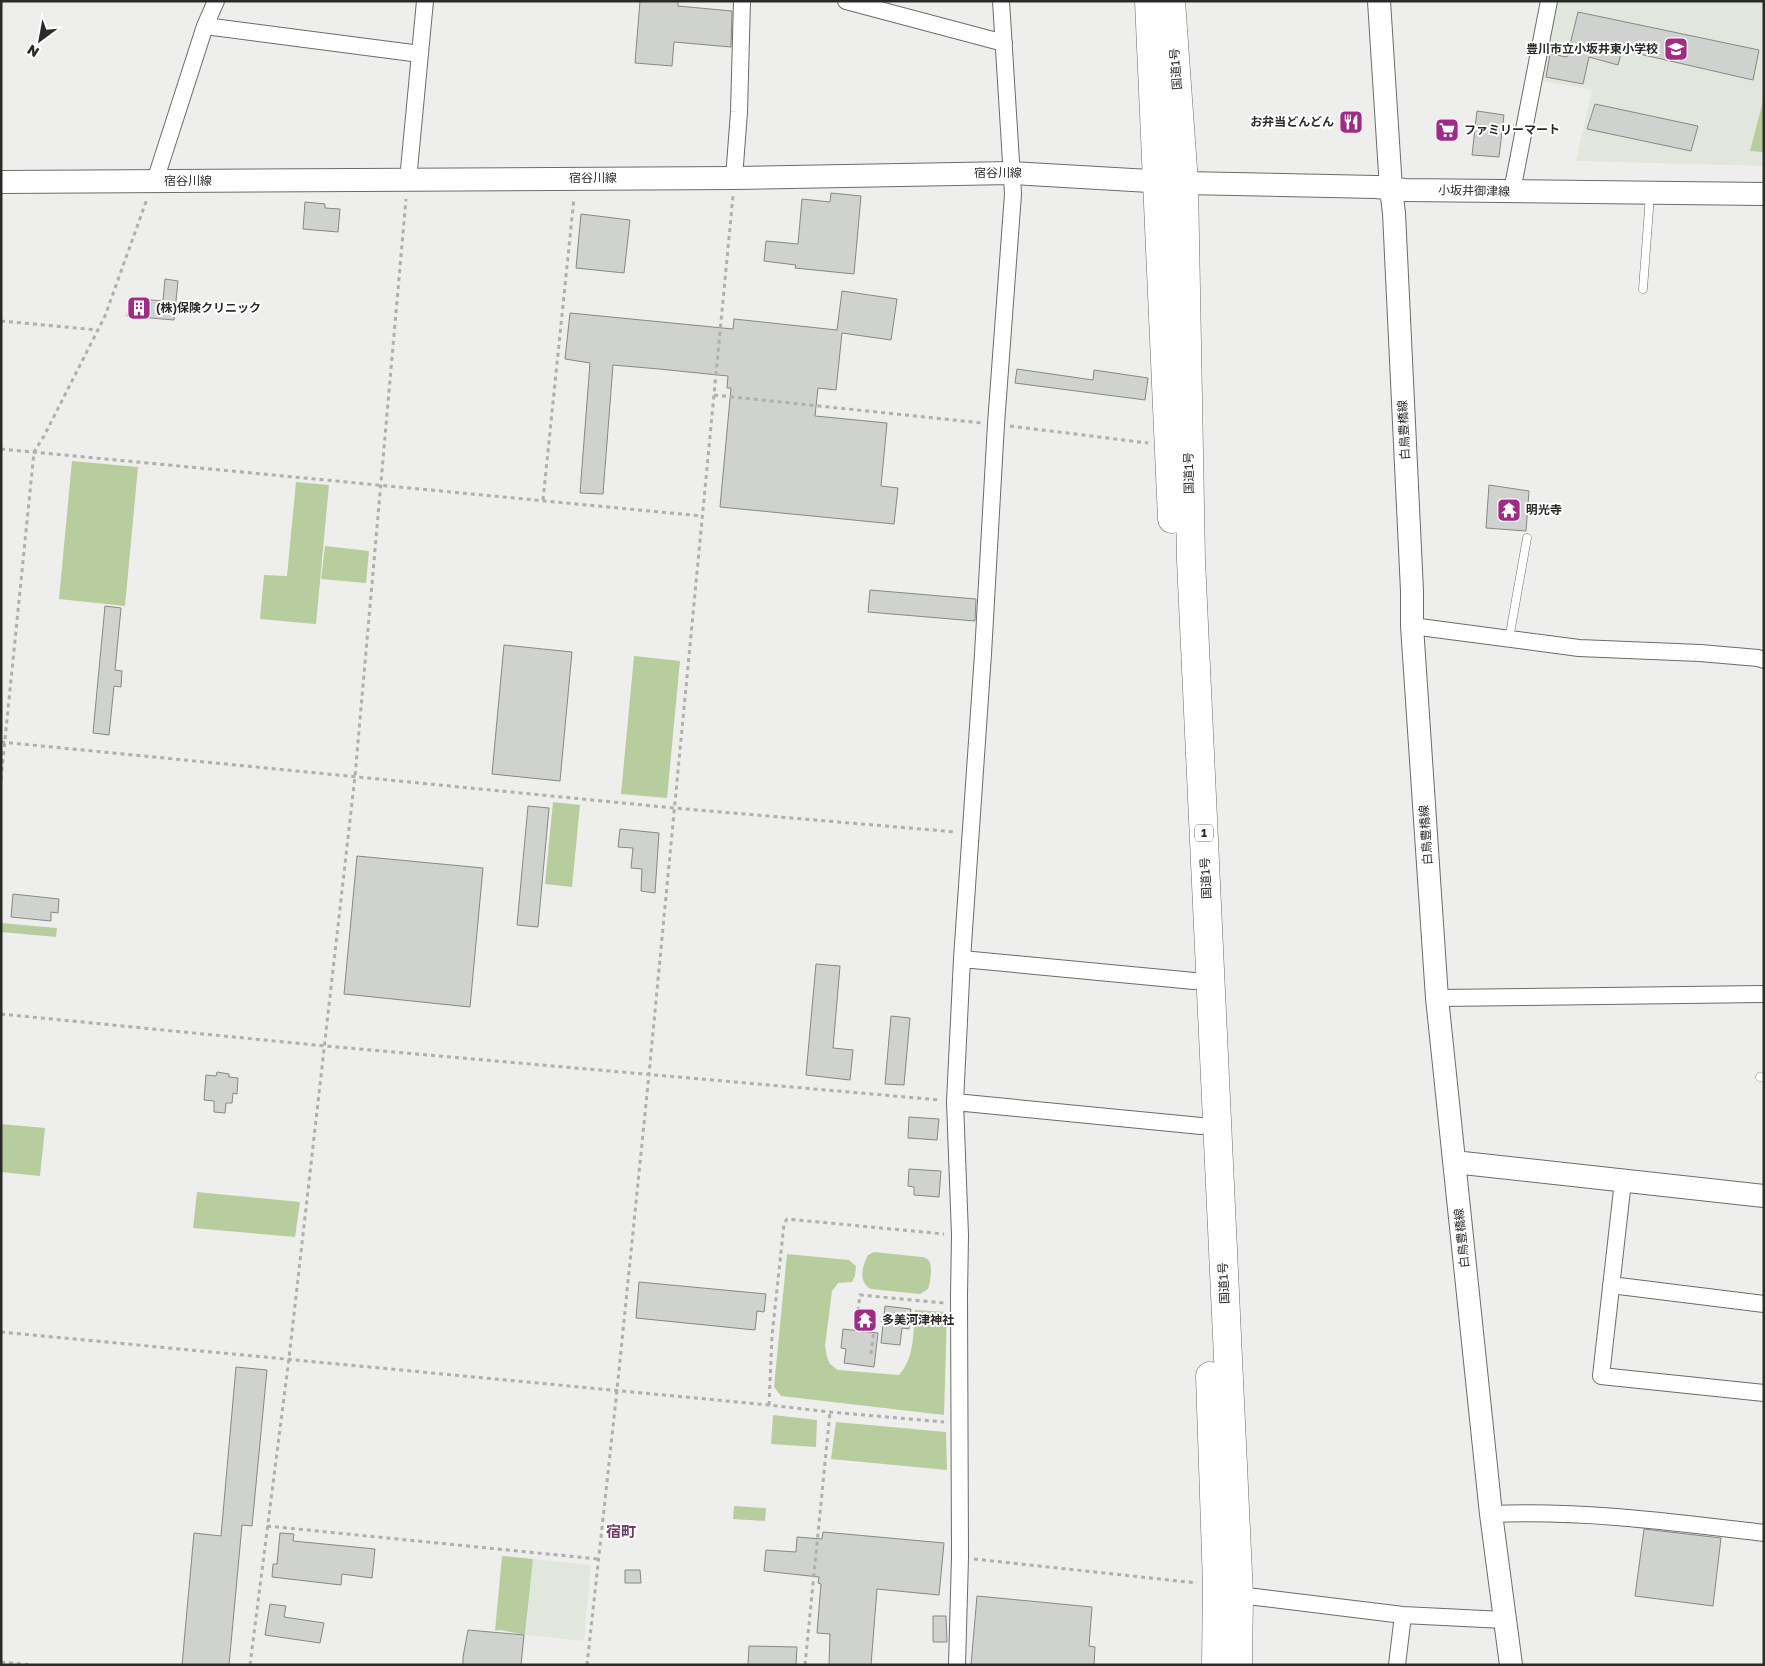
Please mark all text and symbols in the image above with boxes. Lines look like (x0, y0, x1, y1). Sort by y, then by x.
north arrow (15, 15, 65, 65)
school or university icon: 豊川市立小坂井東小学校 (1663, 36, 1689, 62)
text: N (24, 41, 42, 61)
place label: 豊川市立小坂井東小学校 (1526, 41, 1658, 56)
street label: 国道1号 (1167, 48, 1184, 90)
restaurant icon: お弁当どんどん (1338, 109, 1364, 135)
place label: お弁当どんどん (1250, 114, 1334, 129)
supermarket icon: ファミリーマート (1434, 117, 1460, 143)
place label: ファミリーマート (1464, 122, 1560, 137)
street label: 宿谷川線 (974, 165, 1022, 180)
street label: 宿谷川線 (569, 170, 617, 185)
street label: 宿谷川線 (164, 173, 212, 188)
street label: 小坂井御津線 (1438, 182, 1510, 199)
building icon: (株)保険クリニック (126, 295, 152, 321)
place label: (株)保険クリニック (156, 300, 261, 315)
street label: 白鳥豊橋線 (1394, 400, 1413, 460)
street label: 国道1号 (1181, 452, 1196, 494)
temple icon: 明光寺 (1496, 497, 1522, 523)
place label: 明光寺 (1526, 502, 1562, 517)
street label: 白鳥豊橋線 (1416, 805, 1435, 865)
road number: 1 (1195, 824, 1213, 841)
street label: 国道1号 (1197, 857, 1214, 899)
street label: 白鳥豊橋線 (1451, 1207, 1472, 1269)
street label: 国道1号 (1215, 1262, 1232, 1304)
temple icon: 多美河津神社 (852, 1307, 878, 1333)
place label: 多美河津神社 (882, 1312, 954, 1327)
district label: 宿町 (606, 1522, 636, 1540)

